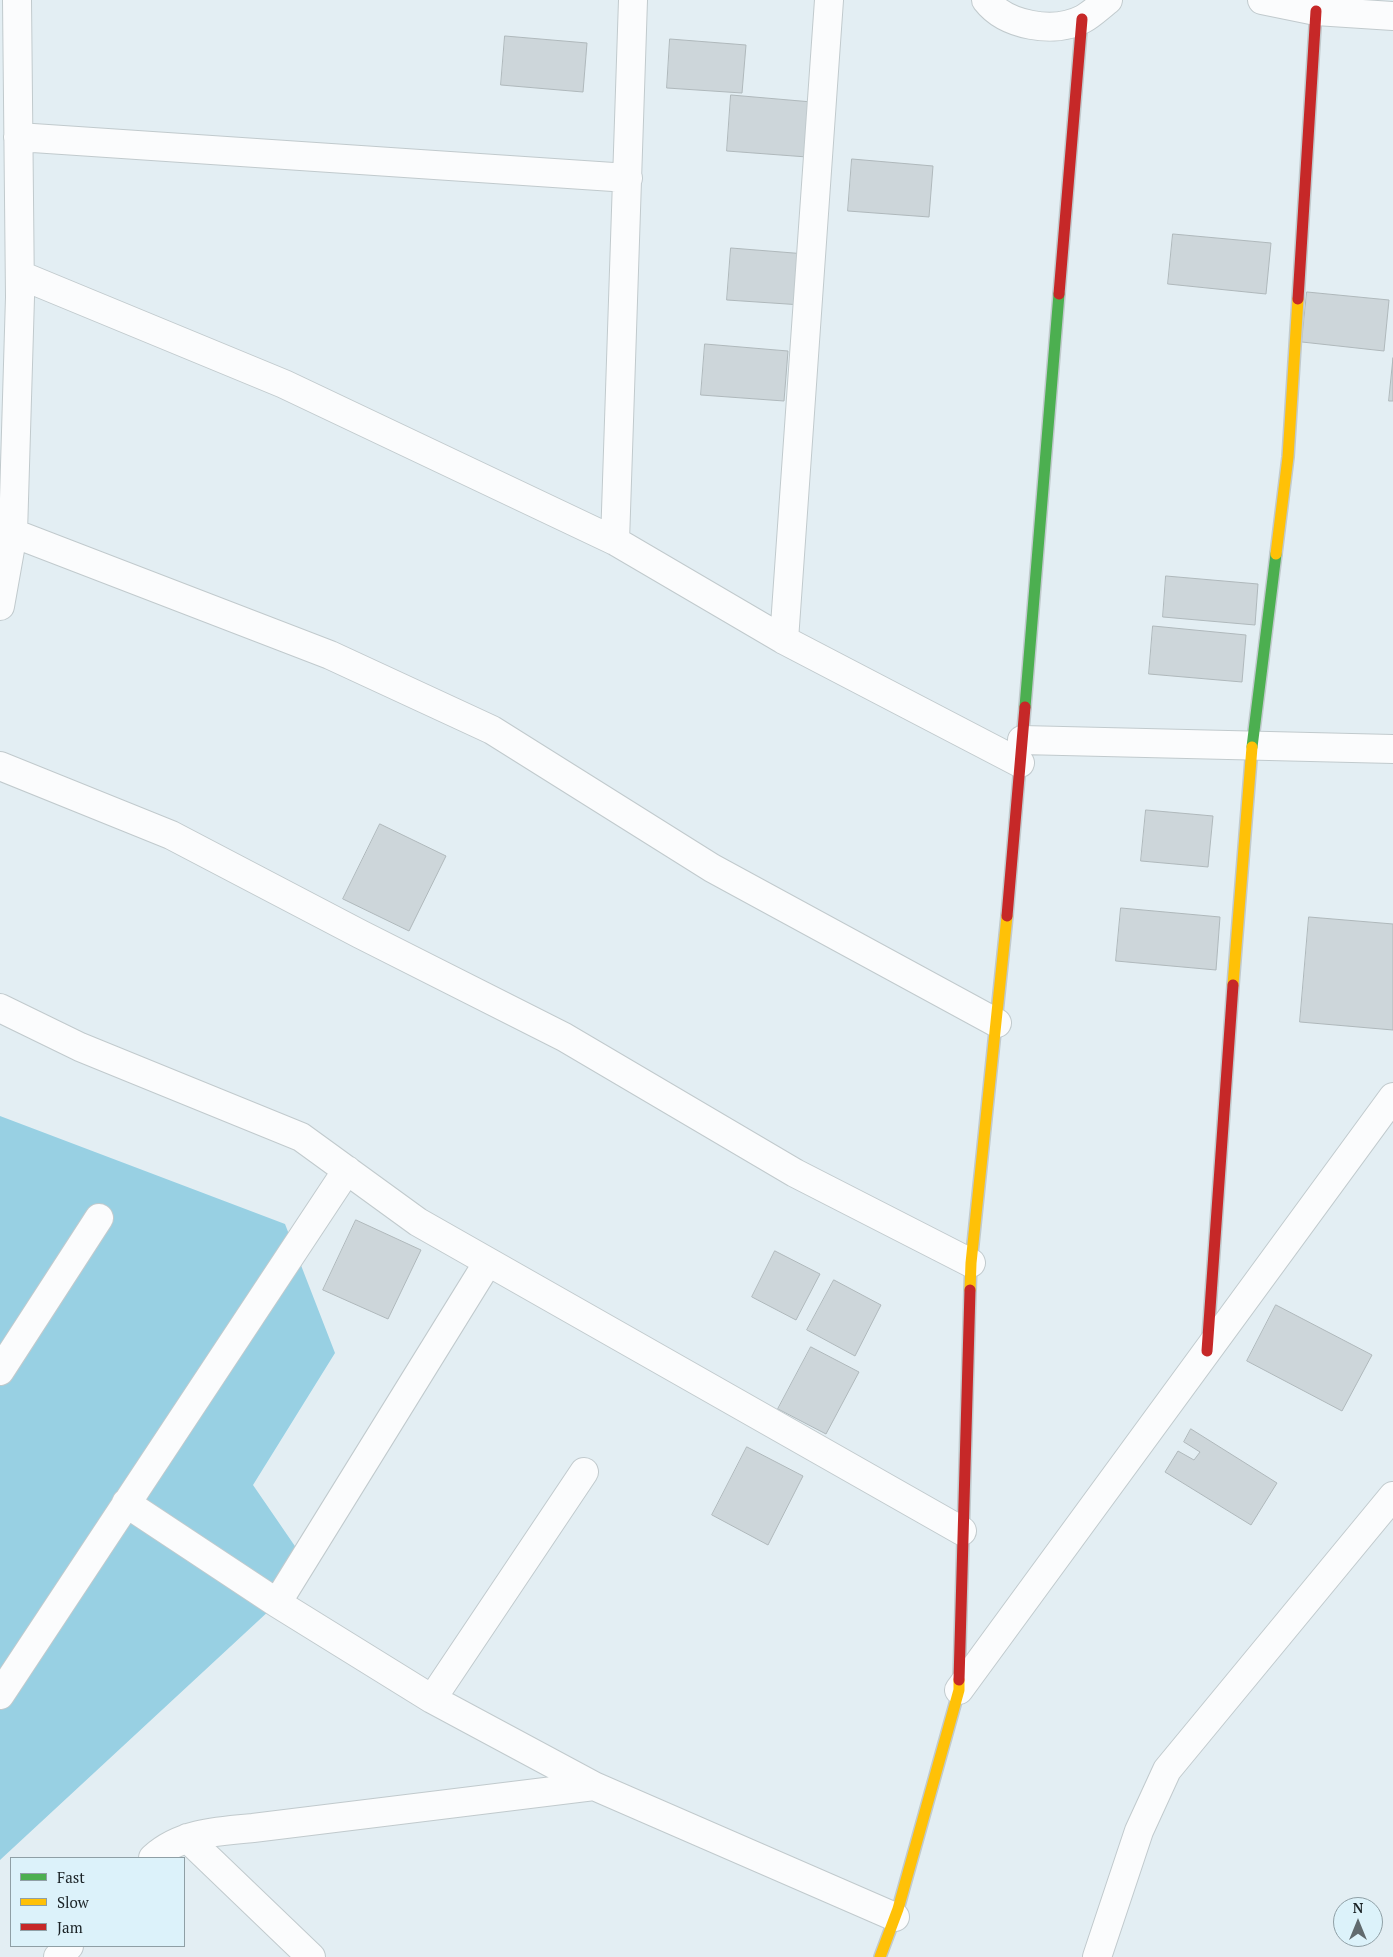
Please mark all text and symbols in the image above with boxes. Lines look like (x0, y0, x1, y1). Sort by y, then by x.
legend (10, 1857, 185, 1947)
text: Fast (57, 1867, 85, 1887)
text: Slow (57, 1892, 89, 1912)
north arrow (1333, 1897, 1383, 1947)
text: N (1353, 1898, 1363, 1917)
text: Jam (57, 1917, 83, 1937)

